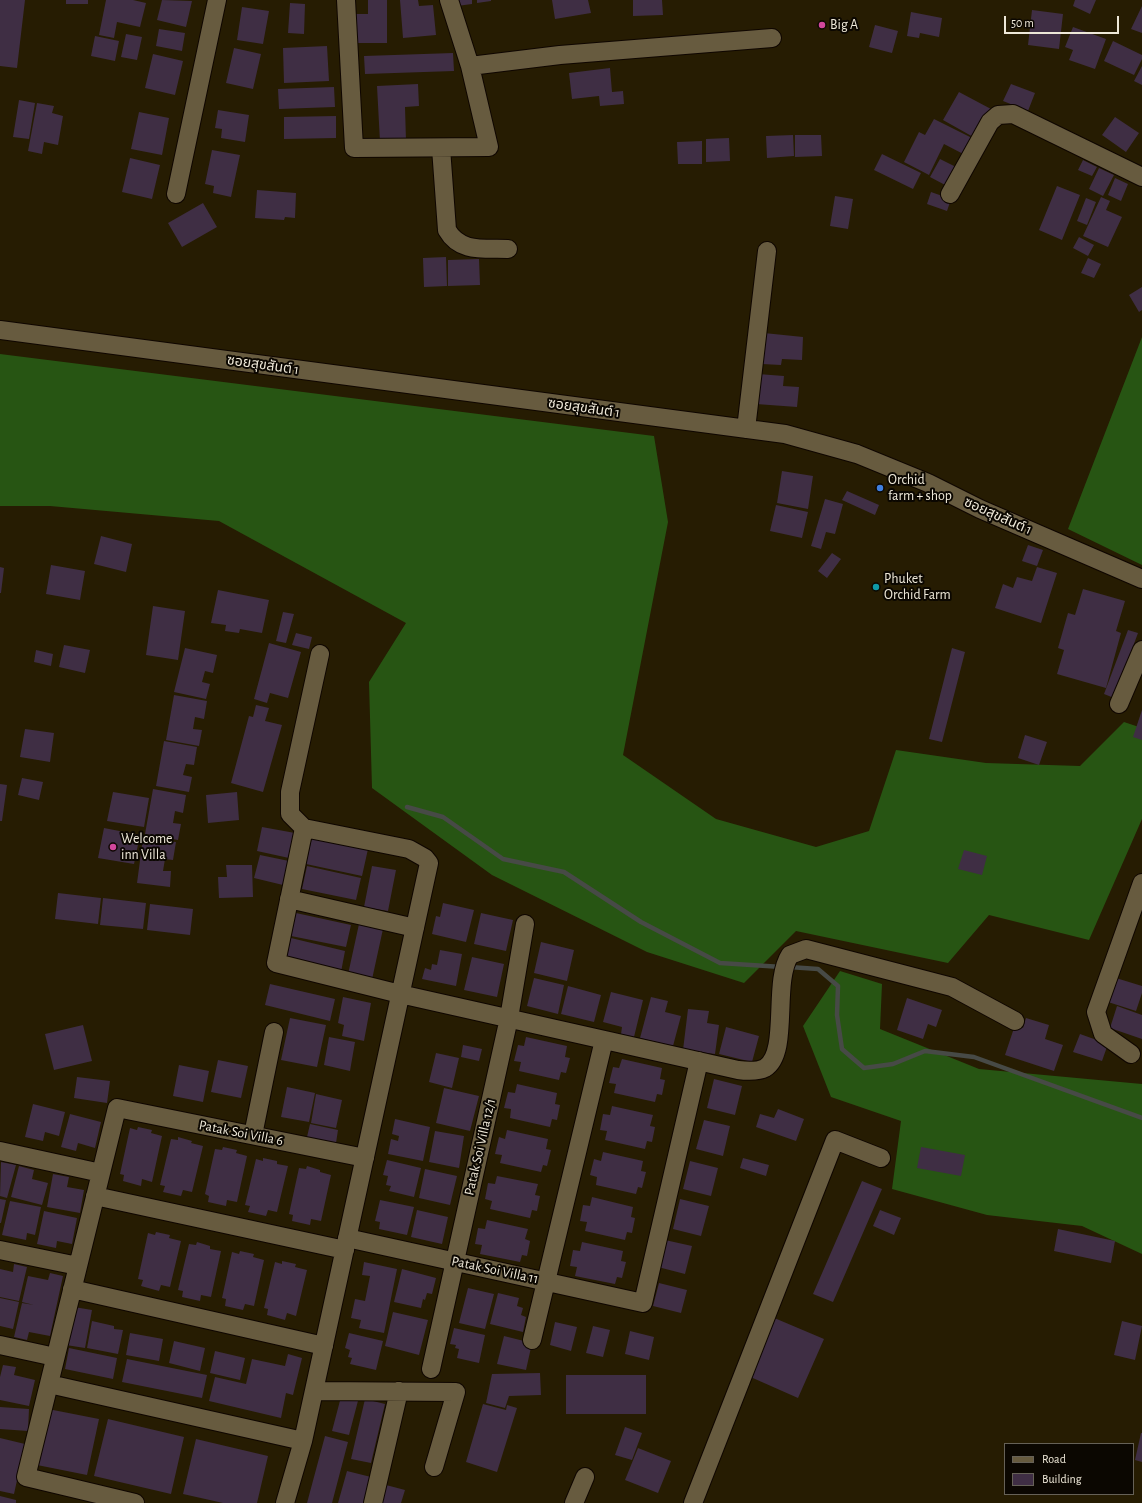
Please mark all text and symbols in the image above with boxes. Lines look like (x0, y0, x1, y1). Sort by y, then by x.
scale bar (1006, 8, 1121, 34)
place label: Big A (830, 17, 858, 33)
text: 50 m (1011, 17, 1034, 29)
marker: Big A (817, 20, 827, 30)
street label: ซอยสุขสันต์ 1 (226, 352, 300, 378)
street label: ซอยสุขสันต์ 1 (547, 395, 621, 421)
place label: Orchid farm + shop (888, 472, 952, 504)
marker: Orchid farm + shop (875, 483, 885, 493)
street label: ซอยสุขสันต์ 1 (962, 494, 1034, 538)
place label: Phuket Orchid Farm (884, 571, 951, 604)
marker: Phuket Orchid Farm (871, 582, 881, 592)
place label: Welcome inn Villa (121, 831, 173, 864)
marker: Welcome inn Villa (108, 842, 118, 852)
street label: Patak Soi Villa 12/1 (461, 1097, 499, 1197)
street label: Patak Soi Villa 6 (197, 1117, 285, 1149)
street label: Patak Soi Villa 11 (450, 1253, 540, 1287)
legend (1004, 1443, 1134, 1495)
text: Road (1042, 1453, 1066, 1465)
text: Building (1042, 1473, 1082, 1485)

